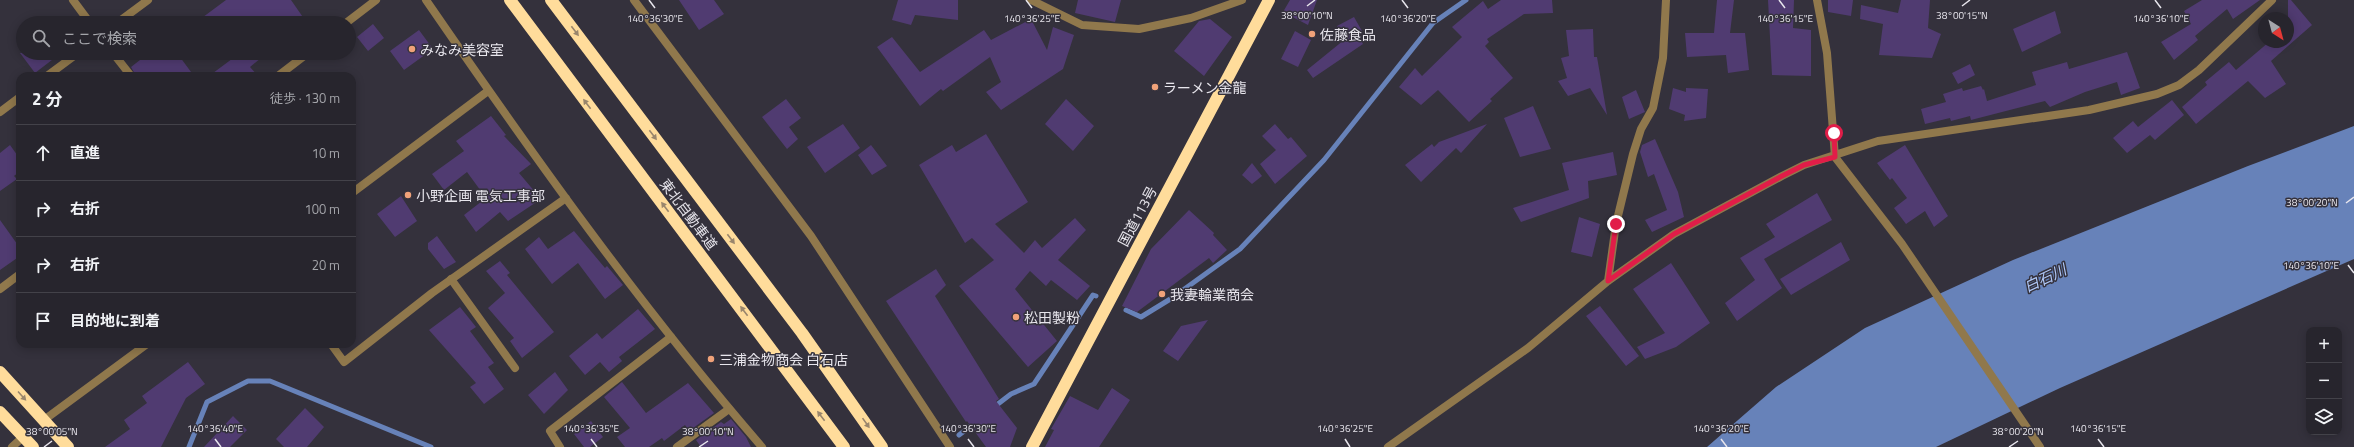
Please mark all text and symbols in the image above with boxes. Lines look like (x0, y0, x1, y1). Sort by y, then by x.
text: 38°00'10"N (1281, 8, 1333, 23)
text: 38°00'15"N (1936, 8, 1988, 23)
text: 140°36'30"E (627, 11, 684, 26)
text: 140°36'25"E (1004, 11, 1061, 26)
text: 140°36'20"E (1380, 11, 1437, 26)
text: 140°36'15"E (1757, 11, 1814, 26)
text: 140°36'10"E (2133, 11, 2190, 26)
north arrow (2258, 12, 2294, 48)
search box (16, 16, 356, 60)
place label: 佐藤食品 (1320, 24, 1376, 45)
one-way arrow (571, 26, 579, 37)
icon: search (30, 27, 52, 49)
text: ここで検索 (62, 27, 137, 50)
marker: 佐藤食品 (1307, 29, 1317, 39)
place label: みなみ美容室 (420, 39, 504, 60)
marker: みなみ美容室 (407, 44, 417, 54)
place label: ラーメン金龍 (1163, 77, 1246, 98)
marker: ラーメン金龍 (1150, 82, 1160, 92)
text: 2 分 (32, 86, 62, 112)
text: 徒歩 · 130 m (270, 88, 340, 108)
one-way arrow (583, 98, 591, 109)
route start (1825, 124, 1843, 142)
one-way arrow (649, 129, 658, 140)
text: 直進 (70, 141, 100, 164)
icon: ahead (32, 142, 54, 164)
text: 10 m (312, 143, 340, 163)
street label: 東北自動車道 (655, 174, 723, 254)
street label: 国道113号 (1112, 182, 1162, 250)
place label: 小野企画 電気工事部 (416, 185, 545, 206)
marker: 小野企画 電気工事部 (403, 190, 413, 200)
text: 38°00'20"N (2286, 195, 2338, 210)
text: 右折 (70, 197, 100, 220)
icon: right (32, 198, 54, 220)
text: 100 m (304, 199, 340, 219)
one-way arrow (661, 202, 670, 213)
route end (1607, 215, 1625, 233)
one-way arrow (727, 233, 736, 244)
text: 右折 (70, 253, 100, 276)
icon: right (32, 254, 54, 276)
text: 20 m (312, 255, 340, 275)
water label: 白石川 (2020, 257, 2072, 298)
text: 140°36'10"E (2283, 258, 2340, 273)
place label: 我妻輪業商会 (1170, 284, 1254, 305)
marker: 我妻輪業商会 (1157, 289, 1167, 299)
one-way arrow (739, 306, 748, 317)
place label: 松田製粉 (1024, 307, 1080, 328)
text: 目的地に到着 (70, 309, 160, 332)
icon: arrive (32, 310, 54, 332)
marker: 松田製粉 (1011, 312, 1021, 322)
map controls (2306, 327, 2342, 435)
button: + (2306, 327, 2342, 363)
place label: 三浦金物商会 白石店 (719, 349, 848, 370)
marker: 三浦金物商会 白石店 (706, 354, 716, 364)
button: − (2306, 363, 2342, 399)
one-way arrow (17, 391, 27, 401)
button: layers (2306, 399, 2342, 435)
one-way arrow (817, 410, 825, 421)
one-way arrow (862, 418, 870, 428)
text: 140°36'40"E (187, 421, 244, 436)
text: 140°36'35"E (563, 421, 620, 436)
text: 140°36'30"E (940, 421, 997, 436)
text: 140°36'25"E (1317, 421, 1374, 436)
text: 140°36'20"E (1693, 421, 1750, 436)
text: 140°36'15"E (2070, 421, 2127, 436)
text: 38°00'05"N (26, 424, 78, 439)
text: 38°00'10"N (682, 424, 734, 439)
text: 38°00'20"N (1992, 424, 2044, 439)

